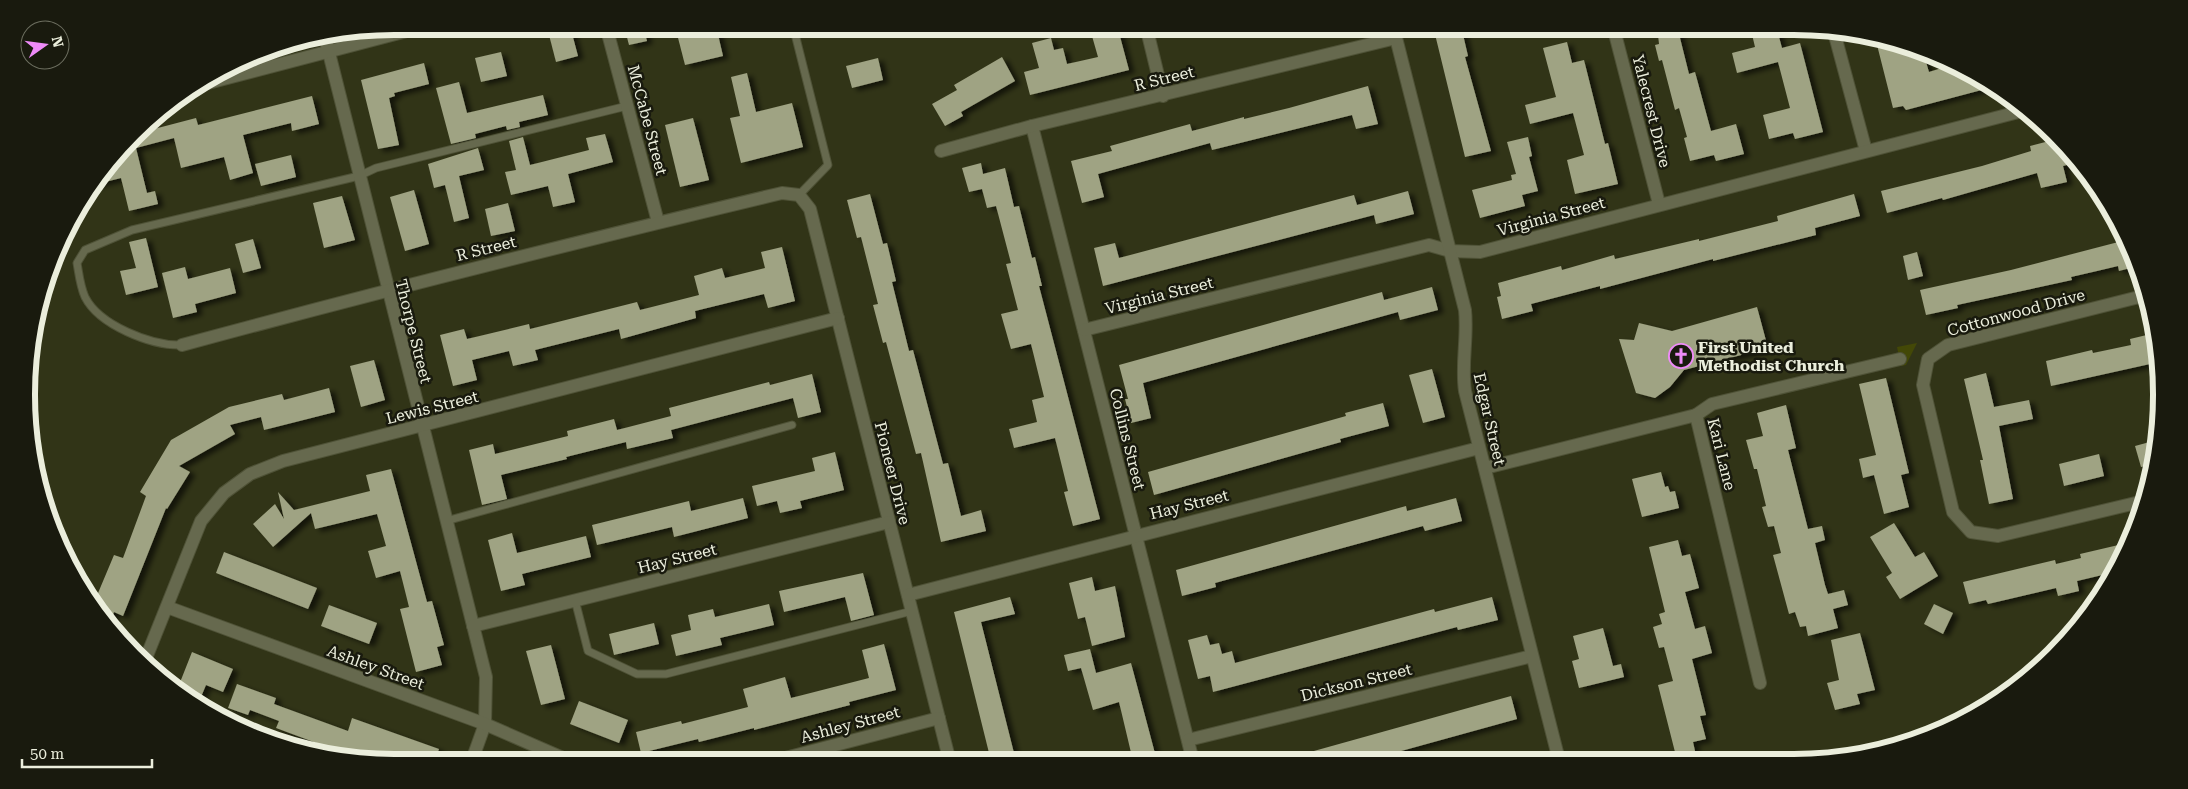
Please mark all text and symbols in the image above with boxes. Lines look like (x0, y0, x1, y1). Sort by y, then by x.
north arrow (20, 20, 70, 70)
text: N (49, 35, 67, 49)
street label: Yalecrest Drive (1628, 53, 1675, 170)
street label: R Street (1132, 62, 1196, 95)
street label: McCabe Street (624, 63, 671, 177)
street label: Virginia Street (1495, 193, 1607, 240)
street label: R Street (454, 232, 518, 265)
street label: Virginia Street (1103, 273, 1215, 318)
street label: Thorpe Street (391, 277, 436, 385)
street label: Cottonwood Drive (1945, 285, 2087, 340)
place label: First United Methodist Church (1698, 338, 1845, 375)
church icon: First United Methodist Church (1668, 343, 1694, 369)
street label: Edgar Street (1470, 371, 1509, 467)
street label: Collins Street (1106, 386, 1149, 492)
street label: Lewis Street (384, 387, 480, 428)
street label: Kari Lane (1703, 416, 1740, 492)
street label: Pioneer Drive (871, 420, 915, 527)
street label: Hay Street (1148, 485, 1231, 523)
street label: Hay Street (636, 539, 719, 577)
street label: Ashley Street (325, 641, 427, 694)
street label: Dickson Street (1299, 659, 1414, 705)
street label: Ashley Street (798, 702, 902, 747)
scale bar (22, 736, 152, 768)
text: 50 m (30, 745, 65, 763)

